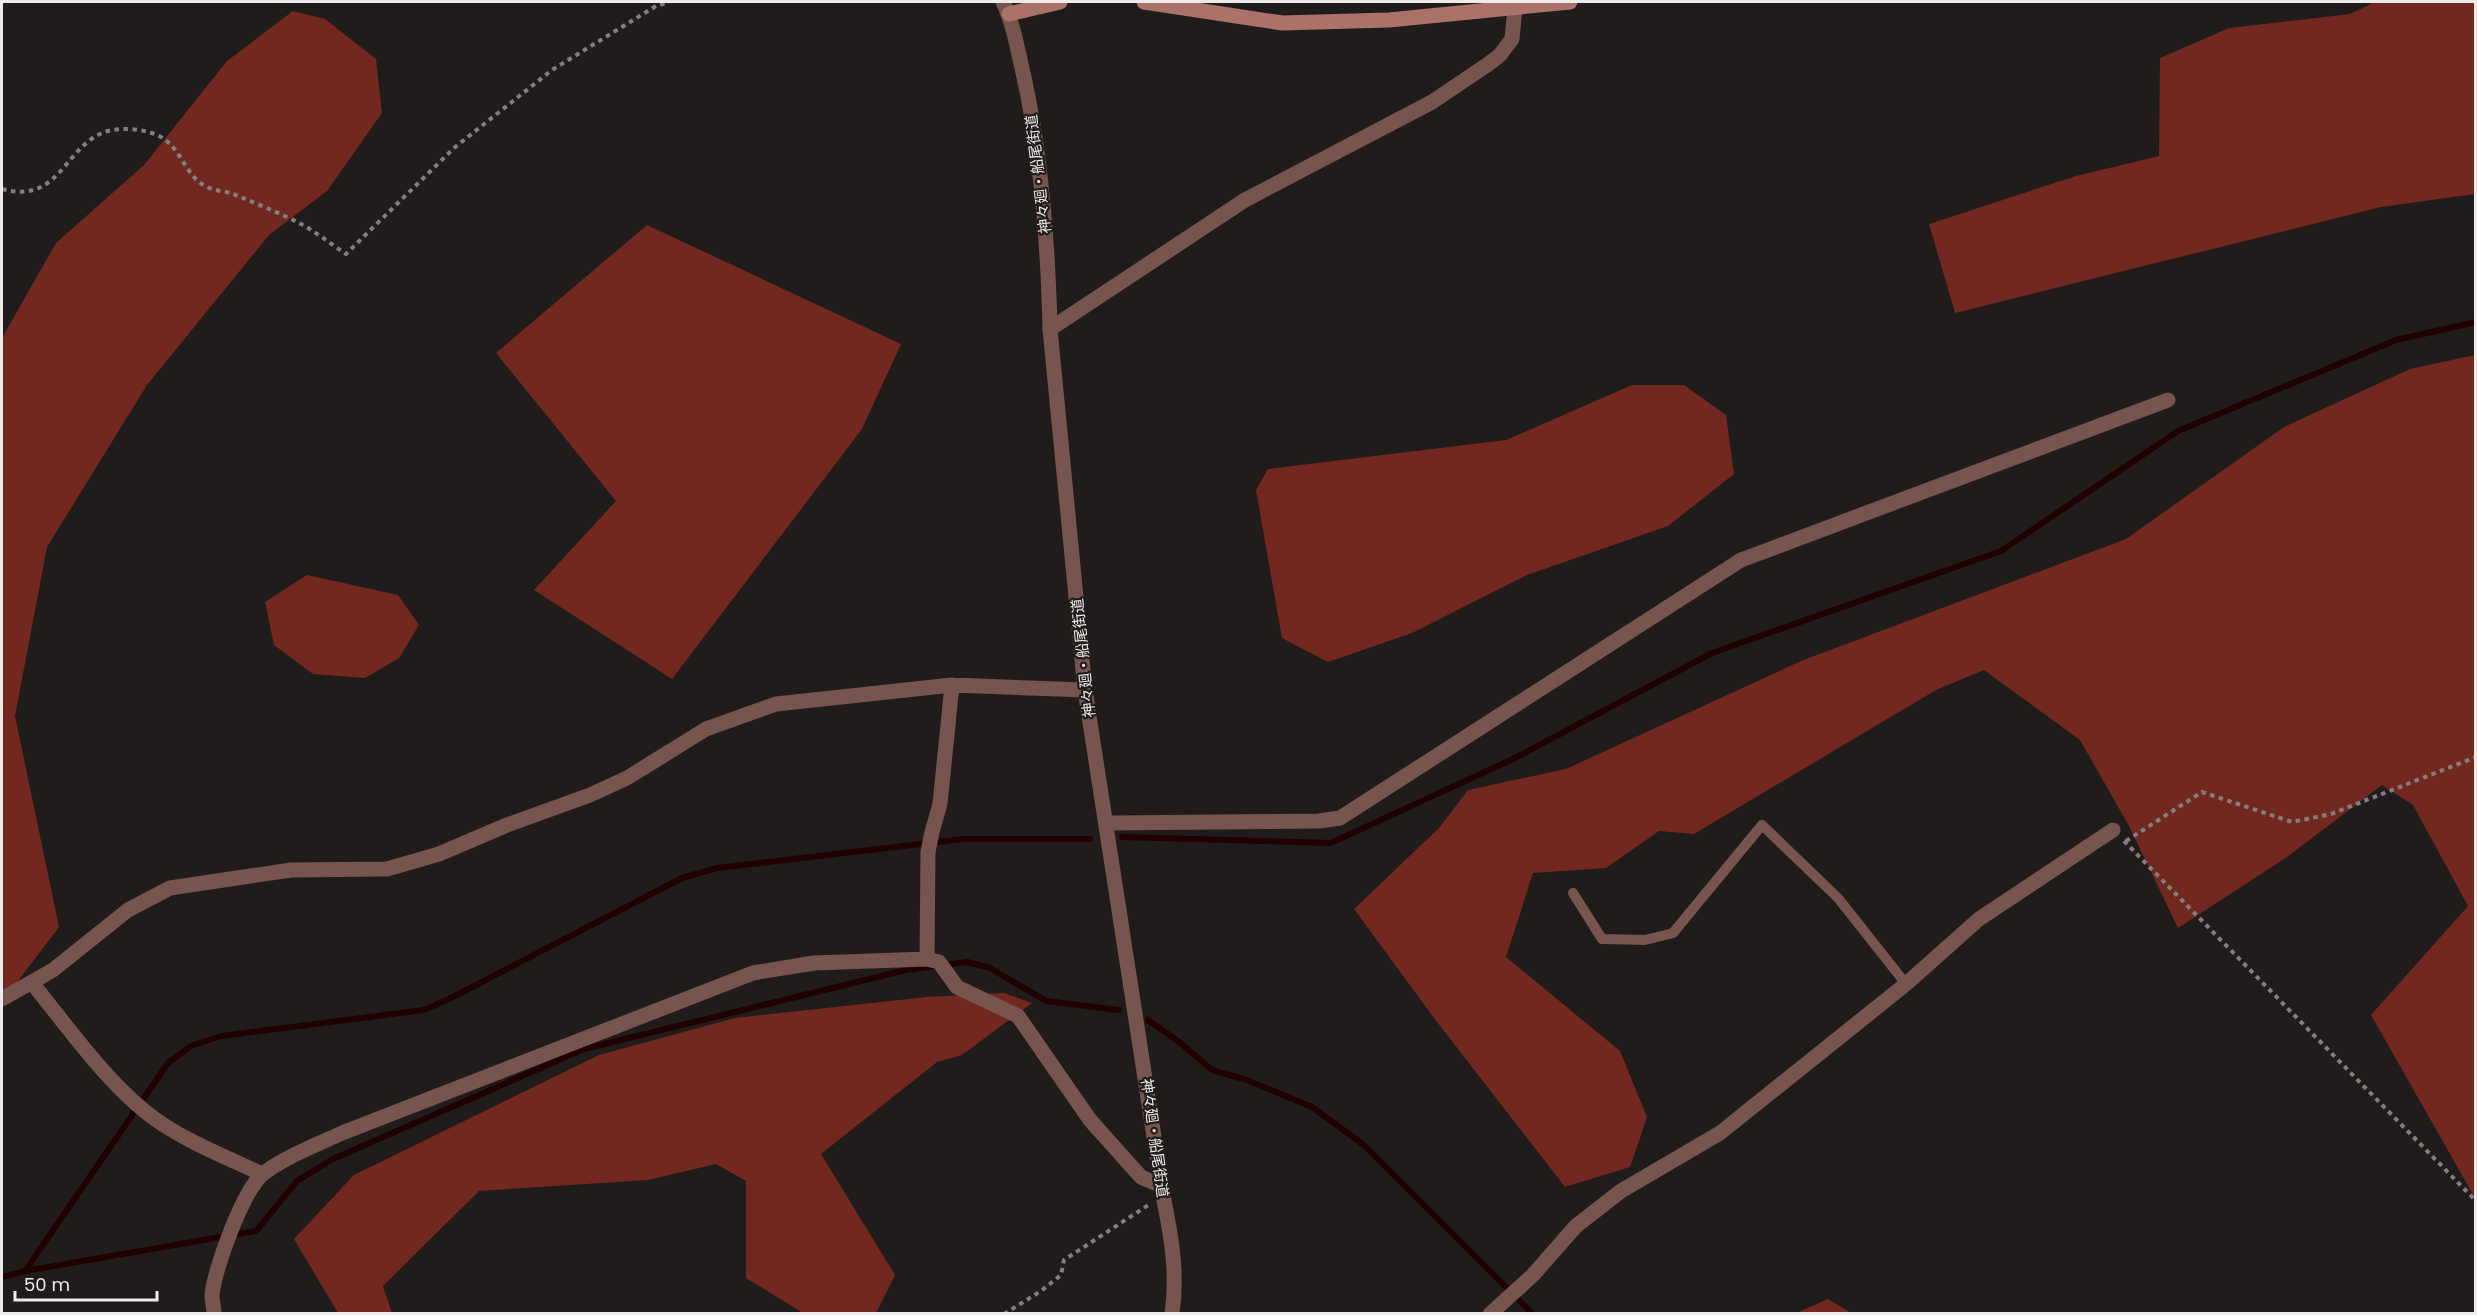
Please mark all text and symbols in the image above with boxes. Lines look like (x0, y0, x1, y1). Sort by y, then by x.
street label: 神々廻・船尾街道 (1020, 113, 1056, 235)
street label: 神々廻・船尾街道 (1066, 597, 1100, 719)
street label: 神々廻・船尾街道 (1136, 1077, 1174, 1199)
scale bar (15, 1264, 158, 1302)
text: 50 m (24, 1272, 70, 1297)

